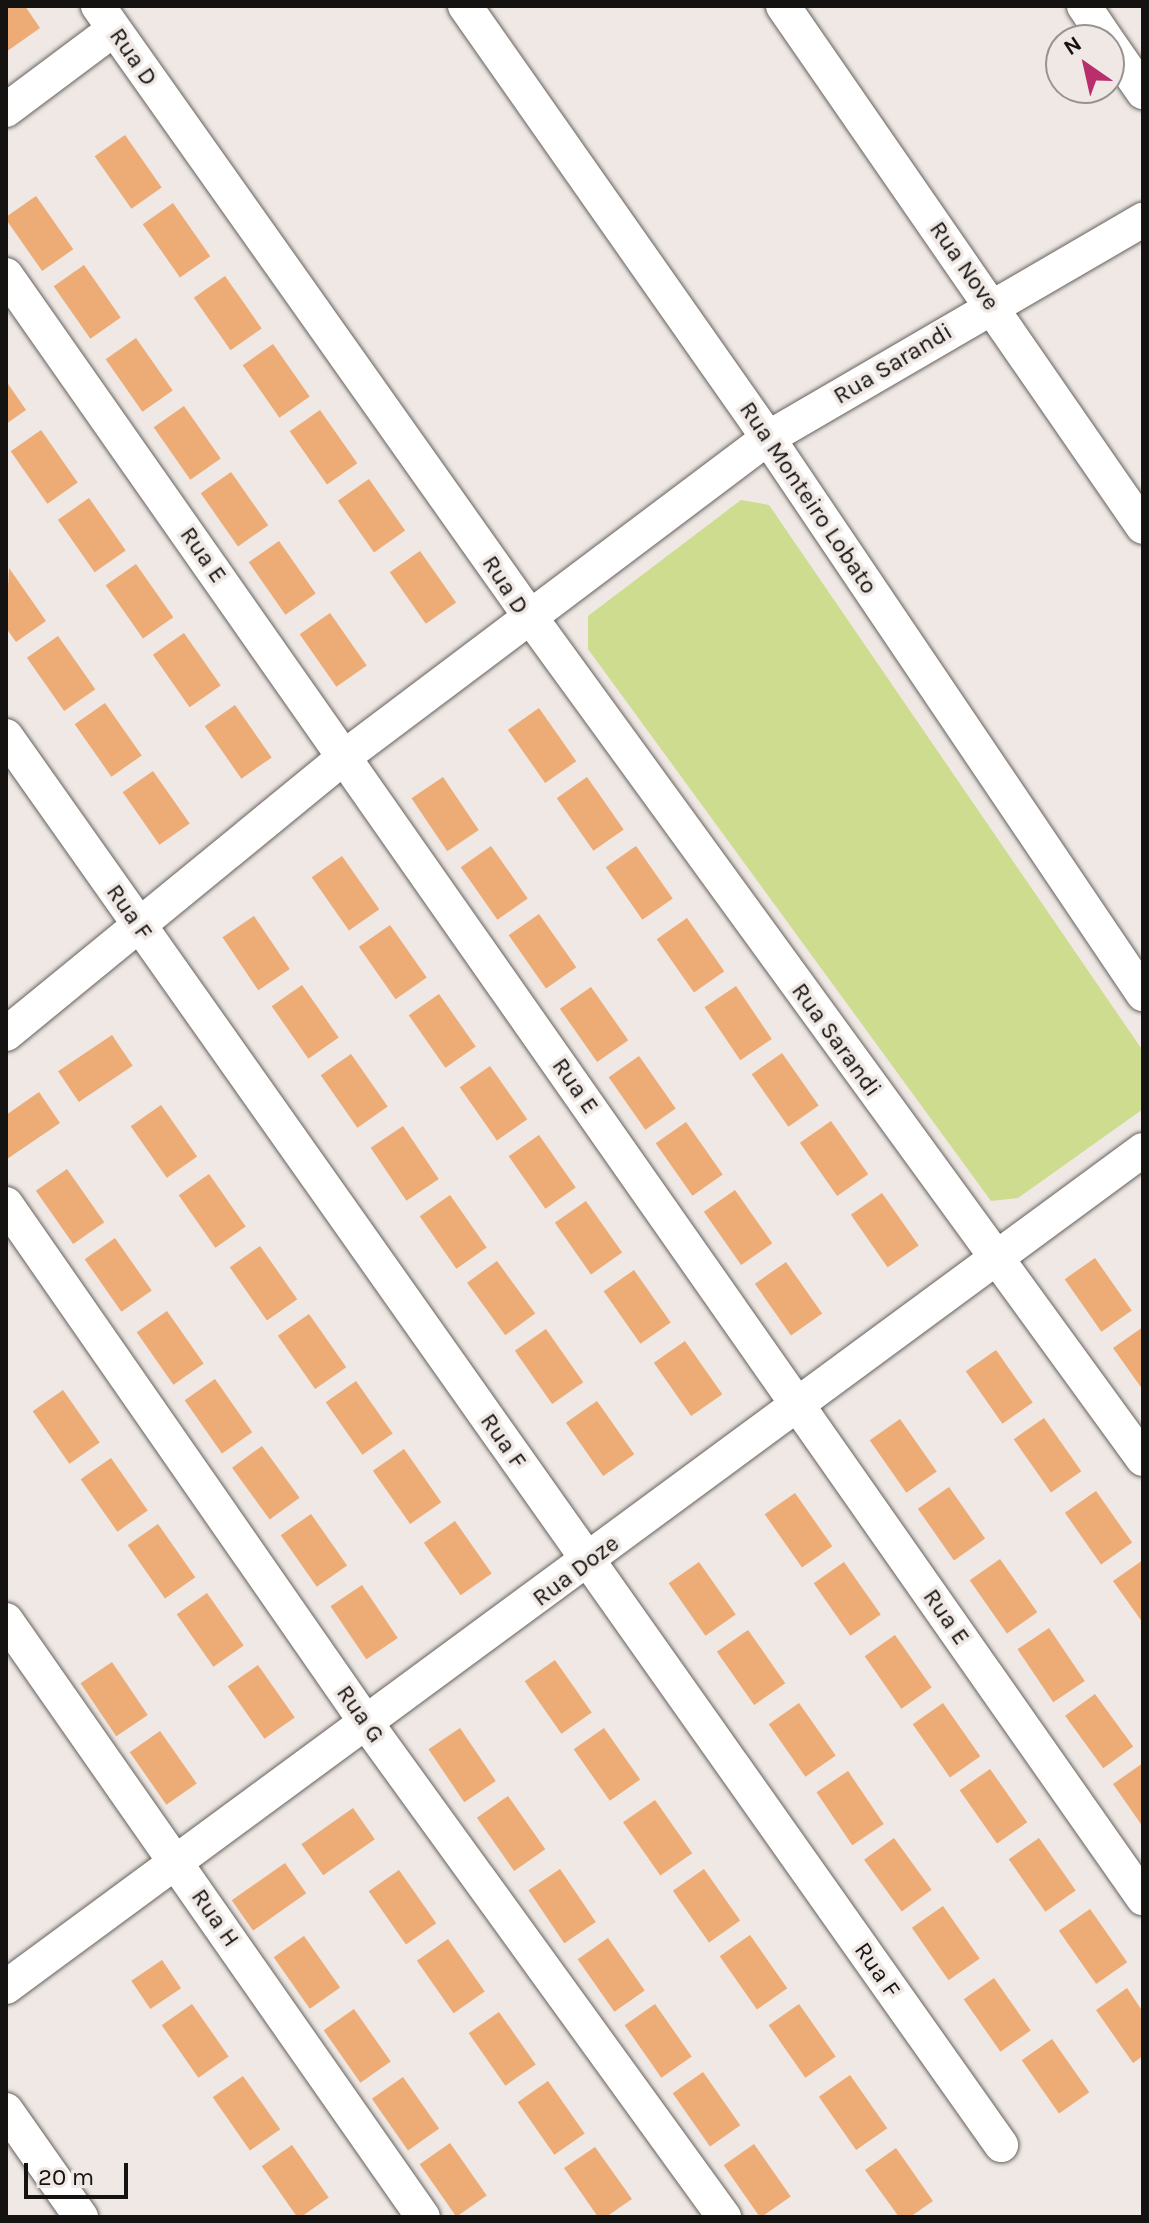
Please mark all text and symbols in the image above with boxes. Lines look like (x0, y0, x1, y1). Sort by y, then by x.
street label: Rua D (103, 23, 163, 91)
north arrow (1045, 24, 1125, 104)
text: N (1059, 31, 1087, 61)
street label: Rua Nove (923, 216, 1005, 316)
street label: Rua Sarandi (828, 317, 958, 411)
street label: Rua Monteiro Lobato (733, 396, 883, 600)
street label: Rua E (174, 521, 232, 589)
street label: Rua D (475, 550, 535, 620)
street label: Rua F (100, 879, 158, 945)
street label: Rua Sarandi (785, 977, 887, 1103)
street label: Rua E (546, 1052, 604, 1120)
street label: Rua F (474, 1408, 532, 1474)
street label: Rua Doze (527, 1529, 625, 1613)
street label: Rua E (917, 1583, 975, 1651)
street label: Rua G (330, 1680, 390, 1748)
street label: Rua H (185, 1883, 245, 1953)
street label: Rua F (848, 1937, 906, 2003)
scale bar (28, 2147, 132, 2197)
text: 20 m (38, 2163, 94, 2191)

